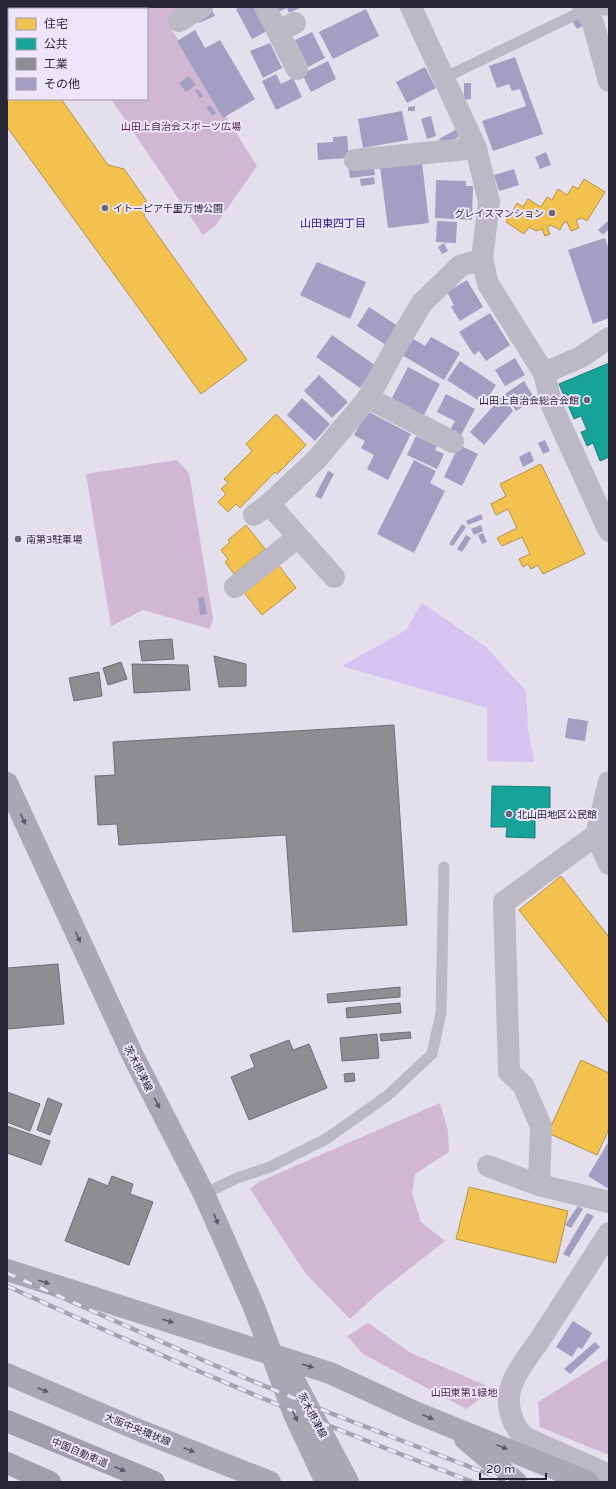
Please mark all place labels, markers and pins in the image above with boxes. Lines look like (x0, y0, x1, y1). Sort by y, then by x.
marker: イトーピア千里万博公園 (100, 203, 110, 213)
place label: イトーピア千里万博公園 (113, 203, 223, 215)
place label: グレイスマンション (455, 208, 544, 220)
marker: グレイスマンション (547, 208, 557, 218)
place label: 山田上自治会総合会館 (479, 395, 579, 407)
marker: 山田上自治会総合会館 (582, 395, 592, 405)
marker: 南第3駐車場 (13, 534, 23, 544)
place label: 南第3駐車場 (26, 534, 82, 546)
marker: 北山田地区公民館 (504, 809, 514, 819)
place label: 北山田地区公民館 (517, 809, 597, 821)

